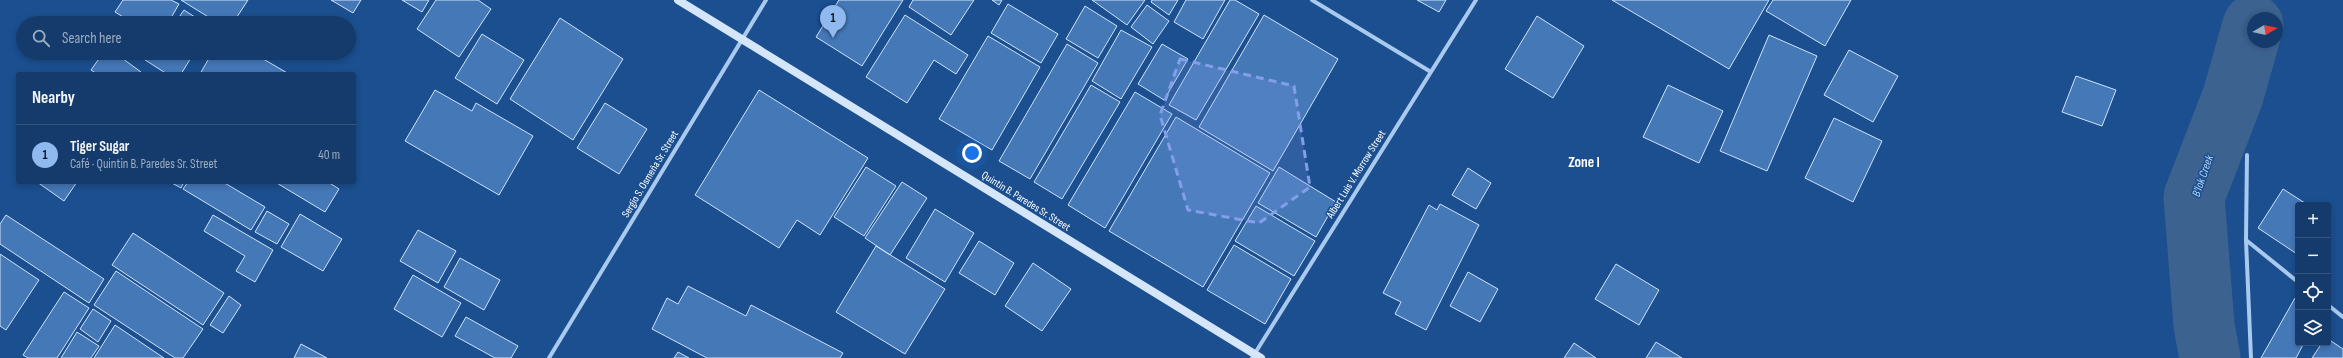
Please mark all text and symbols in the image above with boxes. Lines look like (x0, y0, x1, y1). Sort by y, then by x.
pin: 1 (820, 5, 846, 38)
north arrow (2247, 12, 2283, 48)
search box (16, 16, 356, 60)
icon: search (30, 27, 52, 49)
text: Search here (62, 29, 122, 48)
text: Nearby (32, 88, 75, 108)
street label: Albert Luis V. Morrow Street (1323, 127, 1389, 221)
street label: Sergio S. Osmeña Sr. Street (619, 128, 681, 220)
text: Tiger Sugar (70, 137, 129, 156)
your location (962, 143, 982, 163)
text: 1 (42, 147, 48, 163)
text: 40 m (318, 147, 340, 163)
district label: Zone I (1568, 153, 1600, 172)
water label: B'lok Creek (2189, 153, 2217, 199)
text: Café · Quintin B. Paredes Sr. Street (70, 156, 218, 172)
street label: Quintin B. Paredes Sr. Street (979, 168, 1073, 234)
map controls (2295, 202, 2331, 346)
button: + (2295, 202, 2331, 238)
button: − (2295, 238, 2331, 274)
button: locate (2295, 274, 2331, 310)
button: layers (2295, 310, 2331, 346)

